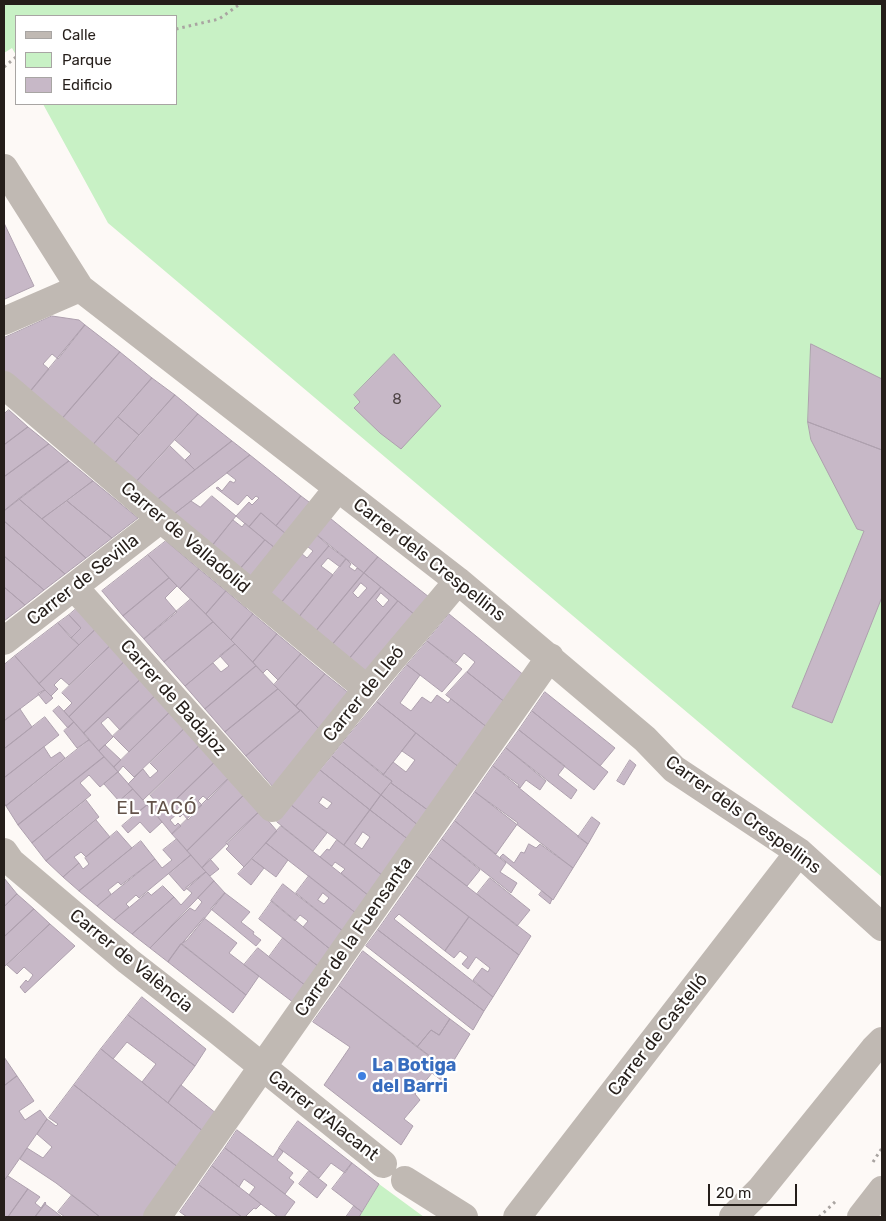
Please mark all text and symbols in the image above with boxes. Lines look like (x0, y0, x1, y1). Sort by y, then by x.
legend (15, 15, 178, 105)
text: Calle (62, 26, 96, 44)
text: Parque (62, 51, 112, 69)
text: Edificio (62, 76, 112, 94)
house number: 8 (392, 391, 402, 409)
street label: Carrer de Valladolid (116, 478, 254, 598)
street label: Carrer dels Crespellins (349, 494, 509, 626)
street label: Carrer de Sevilla (23, 530, 143, 630)
street label: Carrer de Badajoz (115, 636, 231, 760)
street label: Carrer de Lleó (319, 642, 409, 746)
street label: Carrer dels Crespellins (661, 751, 825, 879)
district label: EL TACÓ (115, 798, 199, 820)
street label: Carrer de la Fuensanta (291, 853, 417, 1021)
street label: Carrer de València (65, 905, 197, 1017)
street label: Carrer de Castelló (604, 970, 712, 1100)
place label: La Botiga del Barri (372, 1055, 456, 1098)
street label: Carrer d'Alacant (263, 1066, 383, 1166)
marker: La Botiga del Barri (356, 1070, 368, 1082)
scale bar (711, 1174, 800, 1206)
text: 20 m (716, 1184, 751, 1202)

